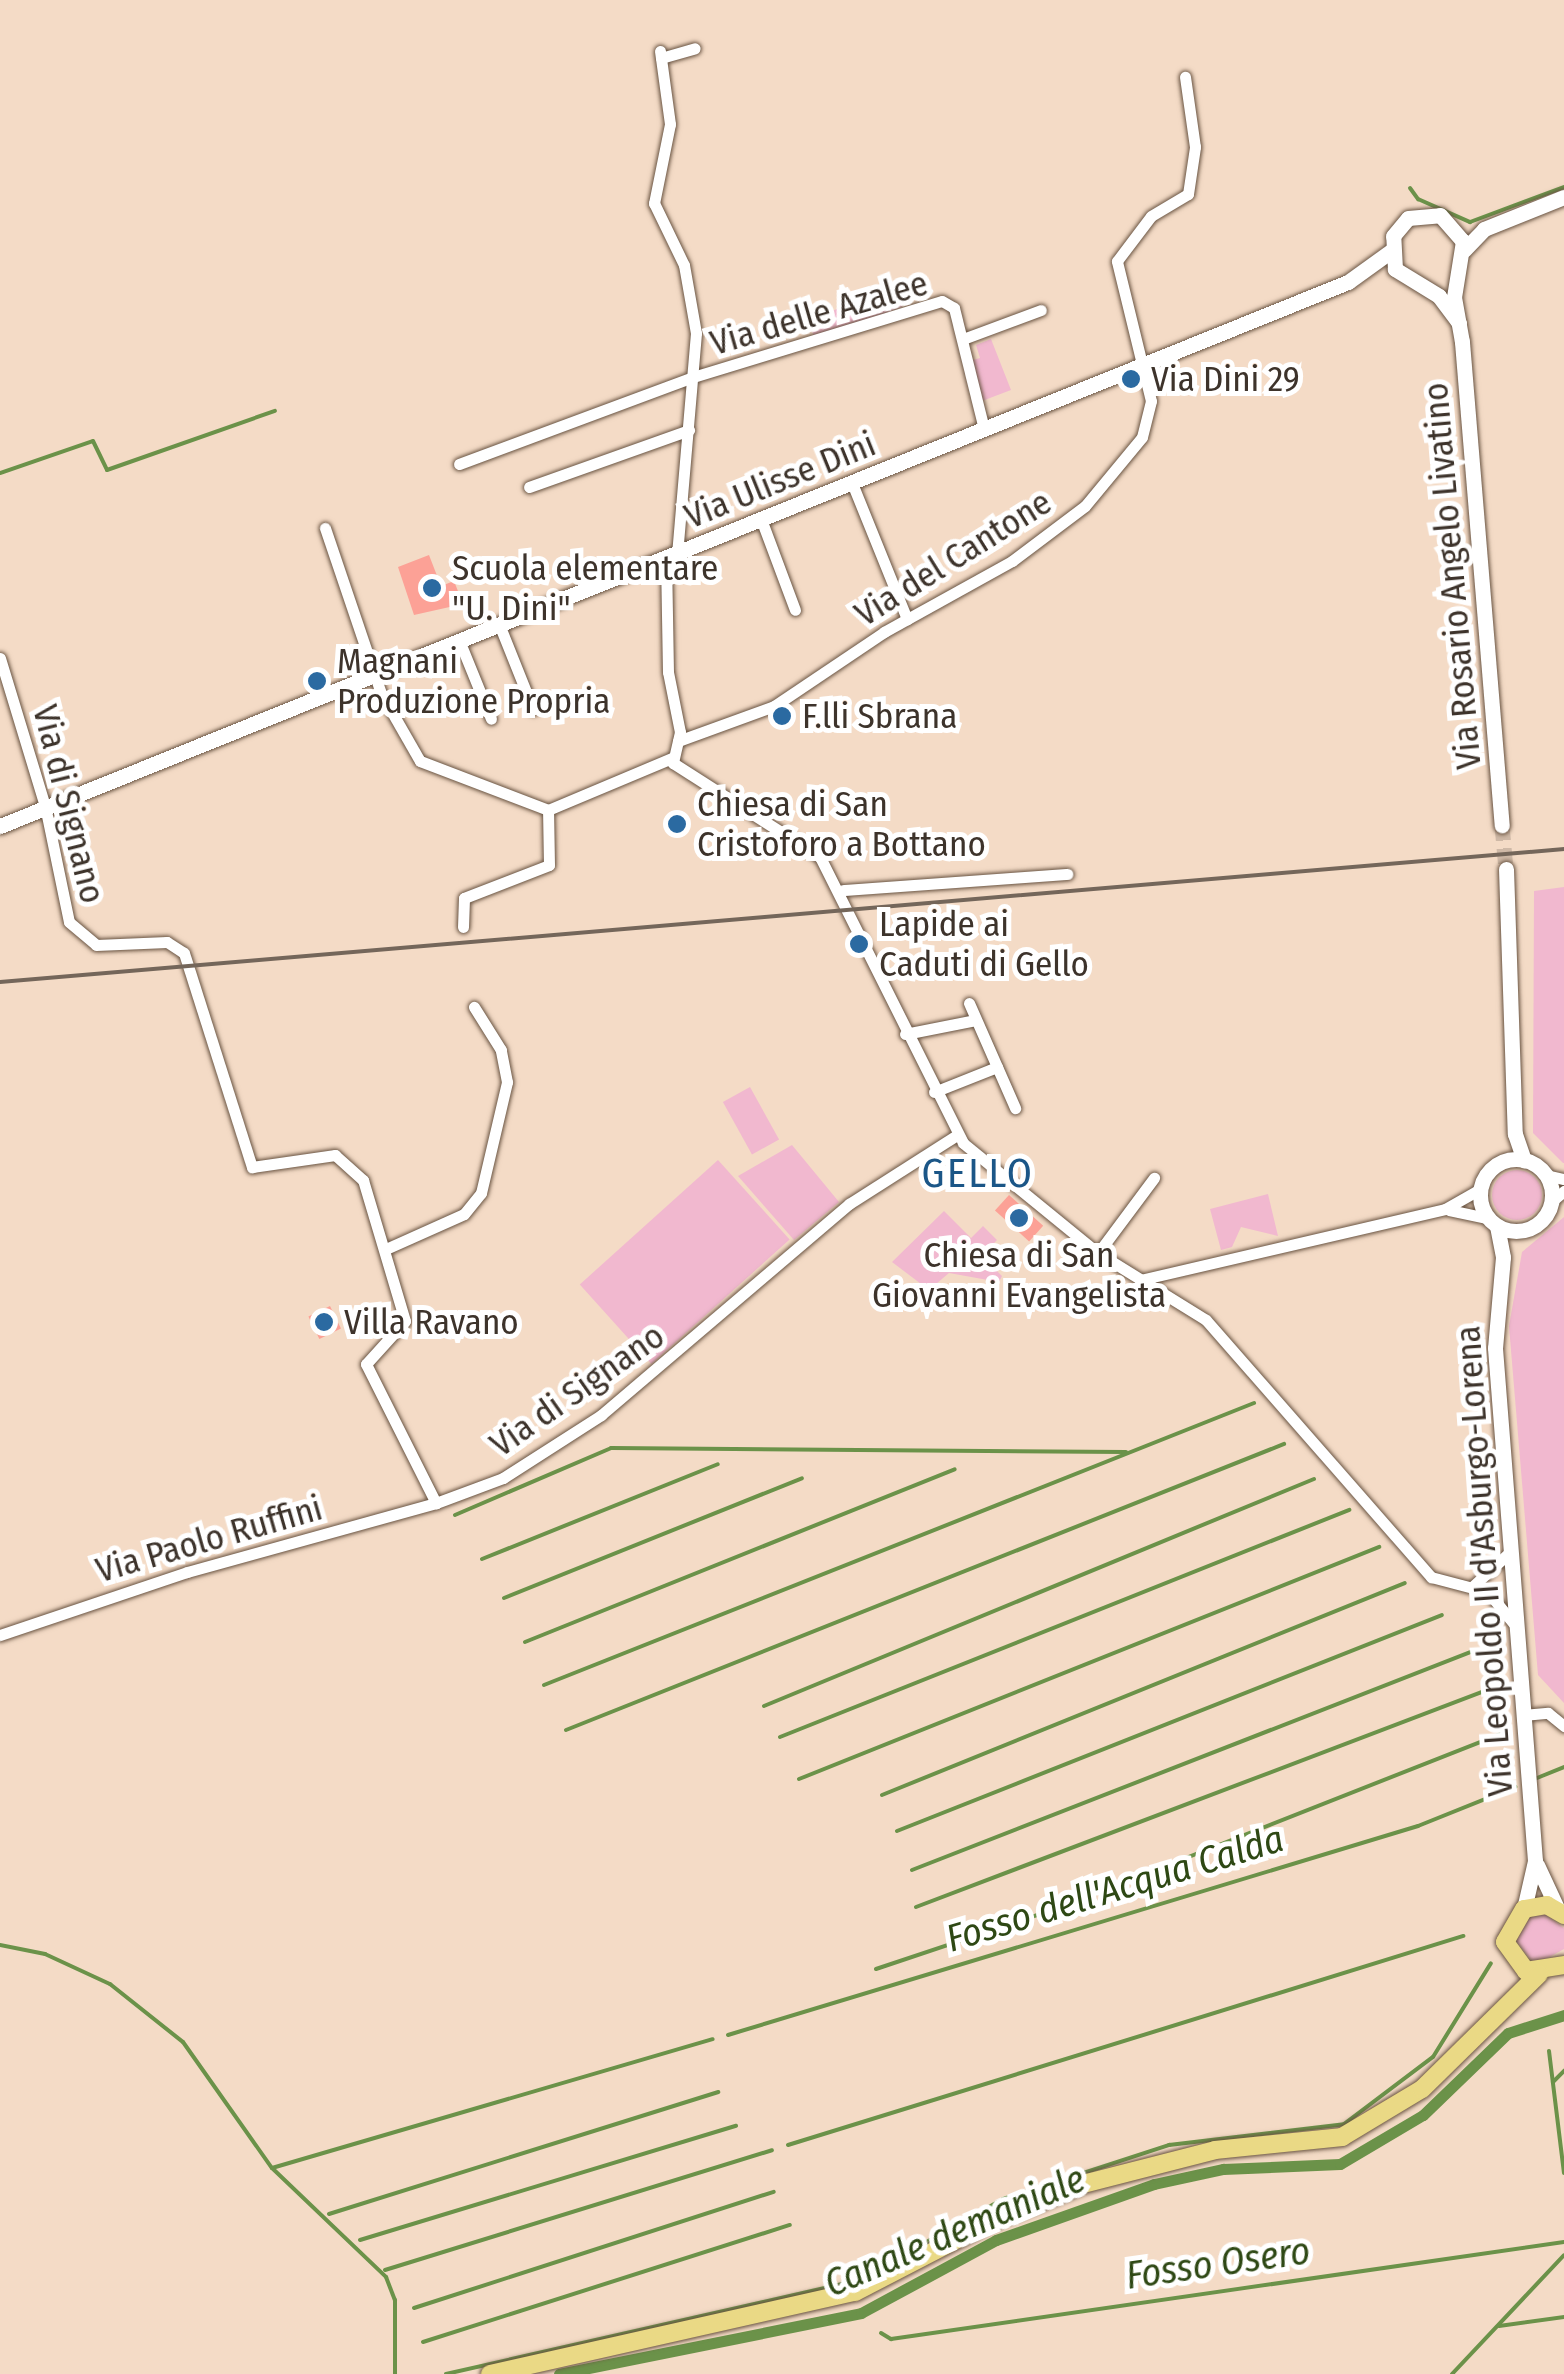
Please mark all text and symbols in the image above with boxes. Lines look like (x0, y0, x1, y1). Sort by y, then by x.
street label: Via delle Azalee (705, 262, 933, 364)
place label: Via Dini 29 (1151, 358, 1300, 400)
marker: Via Dini 29 (1120, 368, 1142, 390)
street label: Via Rosario Angelo Livatino (1414, 381, 1490, 771)
street label: Via Ulisse Dini (678, 423, 882, 537)
street label: Via del Cantone (847, 481, 1059, 635)
place label: Scuola elementare "U. Dini" (452, 547, 718, 629)
marker: Scuola elementare "U. Dini" (421, 577, 443, 599)
place label: Magnani Produzione Propria (337, 640, 610, 722)
marker: Magnani Produzione Propria (306, 670, 328, 692)
place label: F.lli Sbrana (802, 695, 957, 737)
street label: Via di Signano (24, 700, 114, 908)
marker: F.lli Sbrana (771, 705, 793, 727)
place label: Chiesa di San Cristoforo a Bottano (697, 783, 986, 865)
marker: Chiesa di San Cristoforo a Bottano (666, 813, 688, 835)
place label: Lapide ai Caduti di Gello (879, 903, 1089, 985)
marker: Lapide ai Caduti di Gello (848, 933, 870, 955)
district label: GELLO (922, 1150, 1034, 1198)
marker: Chiesa di San Giovanni Evangelista (1008, 1207, 1030, 1229)
place label: Chiesa di San Giovanni Evangelista (872, 1234, 1166, 1316)
place label: Villa Ravano (344, 1301, 519, 1343)
marker: Villa Ravano (313, 1311, 335, 1333)
street label: Via di Signano (482, 1315, 672, 1465)
street label: Via Leopoldo II d'Asburgo-Lorena (1447, 1324, 1521, 1798)
street label: Via Paolo Ruffini (91, 1487, 327, 1591)
water label: Fosso dell'Acqua Calda (941, 1816, 1289, 1962)
water label: Canale demaniale (818, 2157, 1092, 2307)
water label: Fosso Osero (1123, 2229, 1313, 2299)

